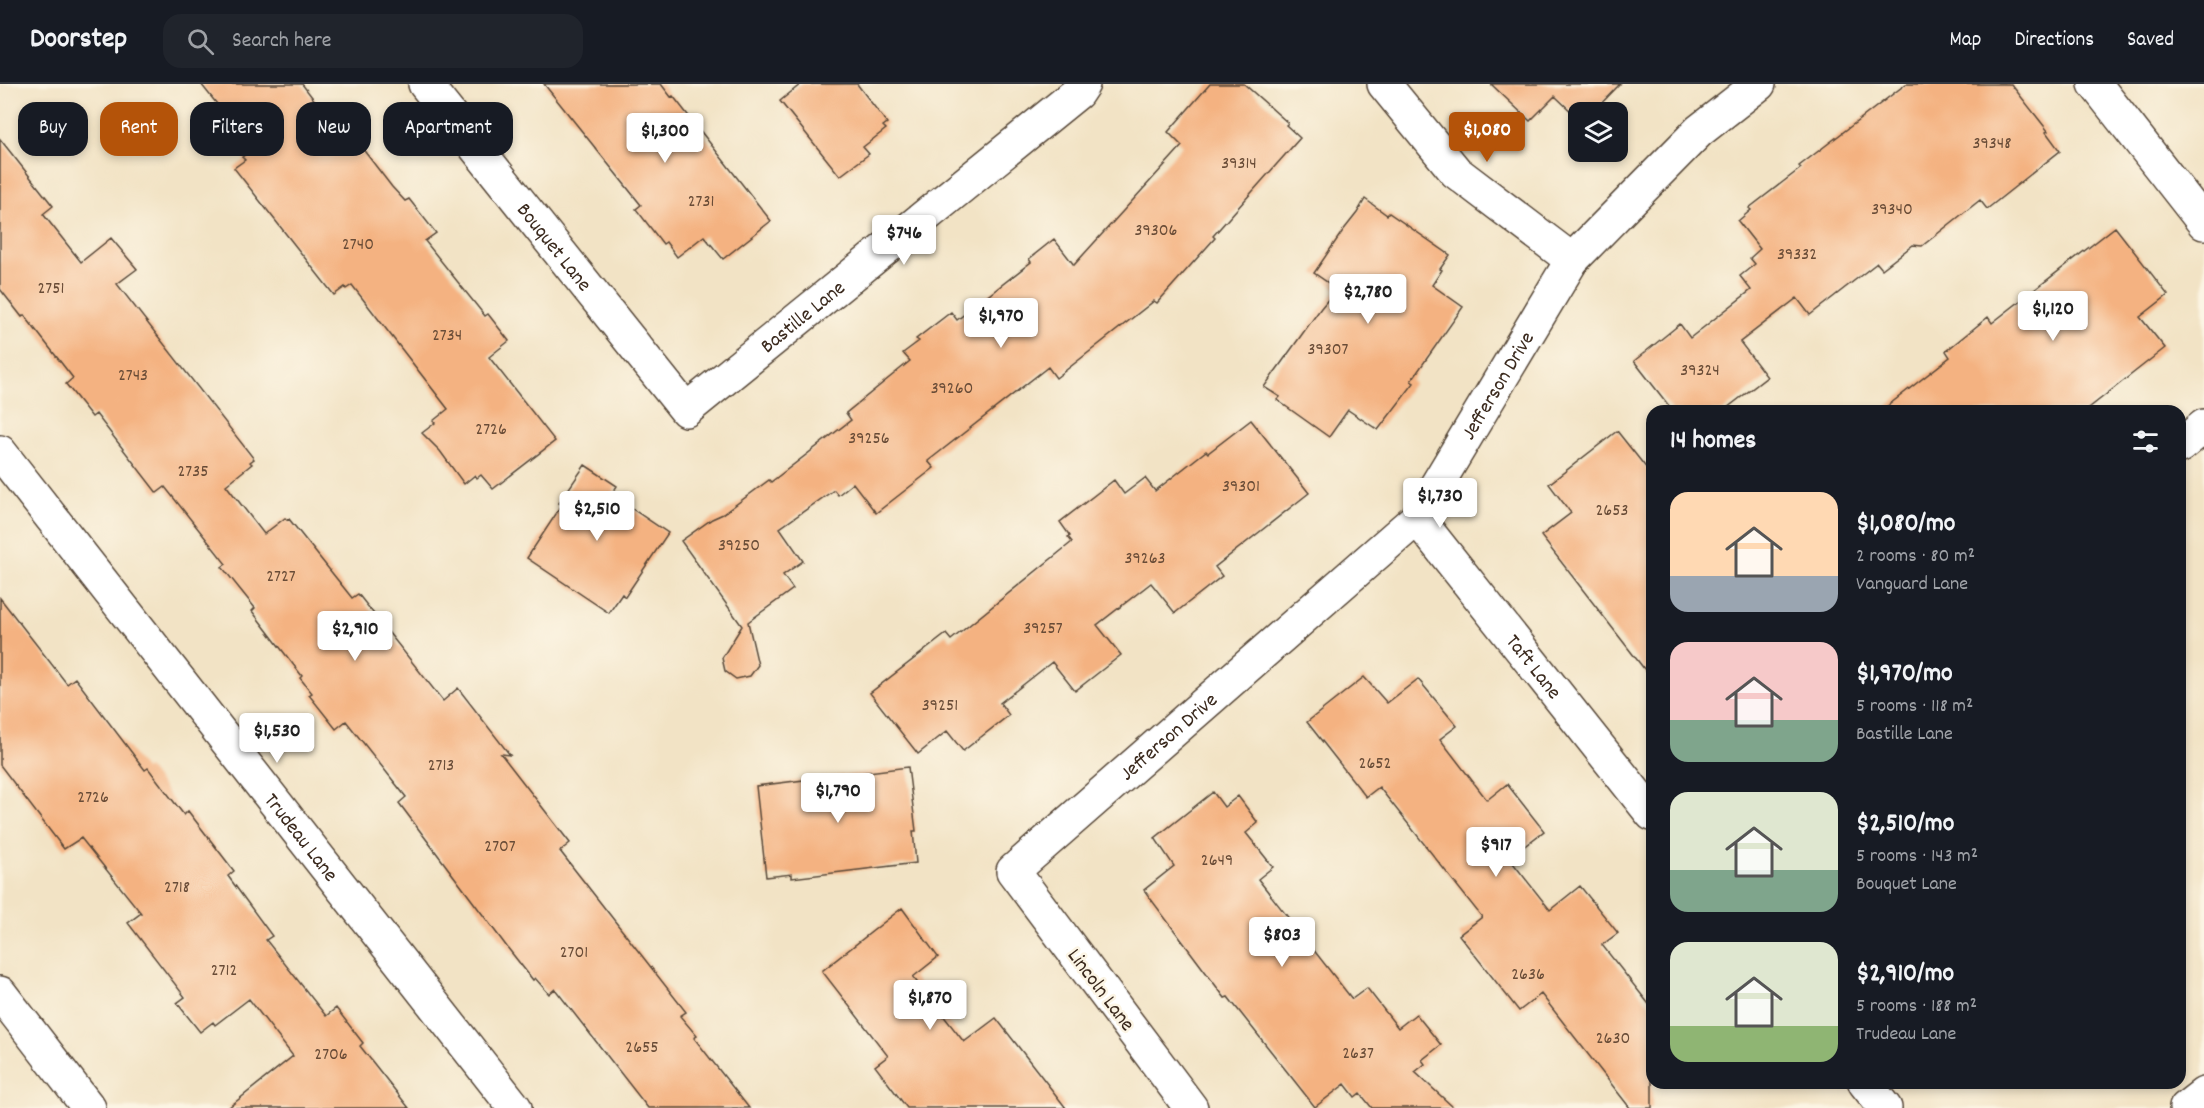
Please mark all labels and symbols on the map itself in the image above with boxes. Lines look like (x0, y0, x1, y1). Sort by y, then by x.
pin: $1,080 (1438, 112, 1536, 163)
pin: $1,300 (616, 113, 714, 164)
house number: 39348 (1973, 132, 2011, 157)
house number: 39314 (1221, 152, 1257, 177)
house number: 2731 (688, 190, 714, 215)
street label: Bouquet Lane (508, 197, 597, 299)
house number: 39340 (1871, 198, 1913, 223)
pin: $746 (868, 215, 940, 266)
house number: 39306 (1135, 219, 1177, 244)
house number: 2740 (342, 233, 374, 258)
house number: 39332 (1777, 243, 1817, 268)
pin: $2,780 (1319, 274, 1417, 325)
street label: Bastille Lane (755, 275, 853, 362)
house number: 2751 (37, 277, 65, 302)
pin: $1,120 (2004, 291, 2102, 342)
pin: $1,970 (952, 298, 1050, 349)
house number: 2734 (432, 324, 462, 349)
street label: Jefferson Drive (1455, 327, 1544, 446)
house number: 39307 (1308, 338, 1349, 363)
house number: 39324 (1680, 359, 1720, 384)
house number: 2743 (118, 364, 148, 389)
house number: 39260 (931, 377, 973, 402)
house number: 2726 (475, 418, 507, 443)
house number: 39256 (848, 427, 890, 452)
house number: 2735 (177, 460, 209, 485)
house number: 39301 (1222, 475, 1260, 500)
pin: $1,730 (1391, 478, 1489, 529)
pin: $2,510 (548, 491, 646, 542)
house number: 2653 (1595, 499, 1629, 524)
house number: 39250 (718, 534, 760, 559)
house number: 39263 (1125, 547, 1165, 572)
house number: 2727 (266, 565, 296, 590)
pin: $2,910 (306, 611, 404, 662)
house number: 39257 (1023, 617, 1063, 642)
street label: Taft Lane (1497, 629, 1567, 707)
street label: Jefferson Drive (1114, 687, 1225, 789)
house number: 39251 (922, 694, 958, 719)
pin: $1,530 (228, 713, 326, 764)
house number: 2652 (1359, 752, 1391, 777)
house number: 2713 (428, 754, 454, 779)
pin: $1,790 (789, 773, 887, 824)
house number: 2726 (77, 786, 109, 811)
street label: Trudeau Lane (255, 788, 344, 889)
pin: $917 (1460, 827, 1532, 878)
house number: 2707 (484, 835, 516, 860)
house number: 2649 (1201, 849, 1233, 874)
house number: 2718 (164, 876, 190, 901)
pin: $803 (1246, 917, 1318, 968)
house number: 2701 (560, 941, 588, 966)
street label: Lincoln Lane (1058, 943, 1141, 1038)
house number: 2712 (211, 959, 237, 984)
house number: 2636 (1511, 963, 1545, 988)
pin: $1,870 (881, 980, 979, 1031)
house number: 2630 (1596, 1027, 1630, 1052)
house number: 2655 (625, 1036, 659, 1061)
house number: 2637 (1342, 1042, 1374, 1067)
house number: 2706 (314, 1043, 348, 1068)

